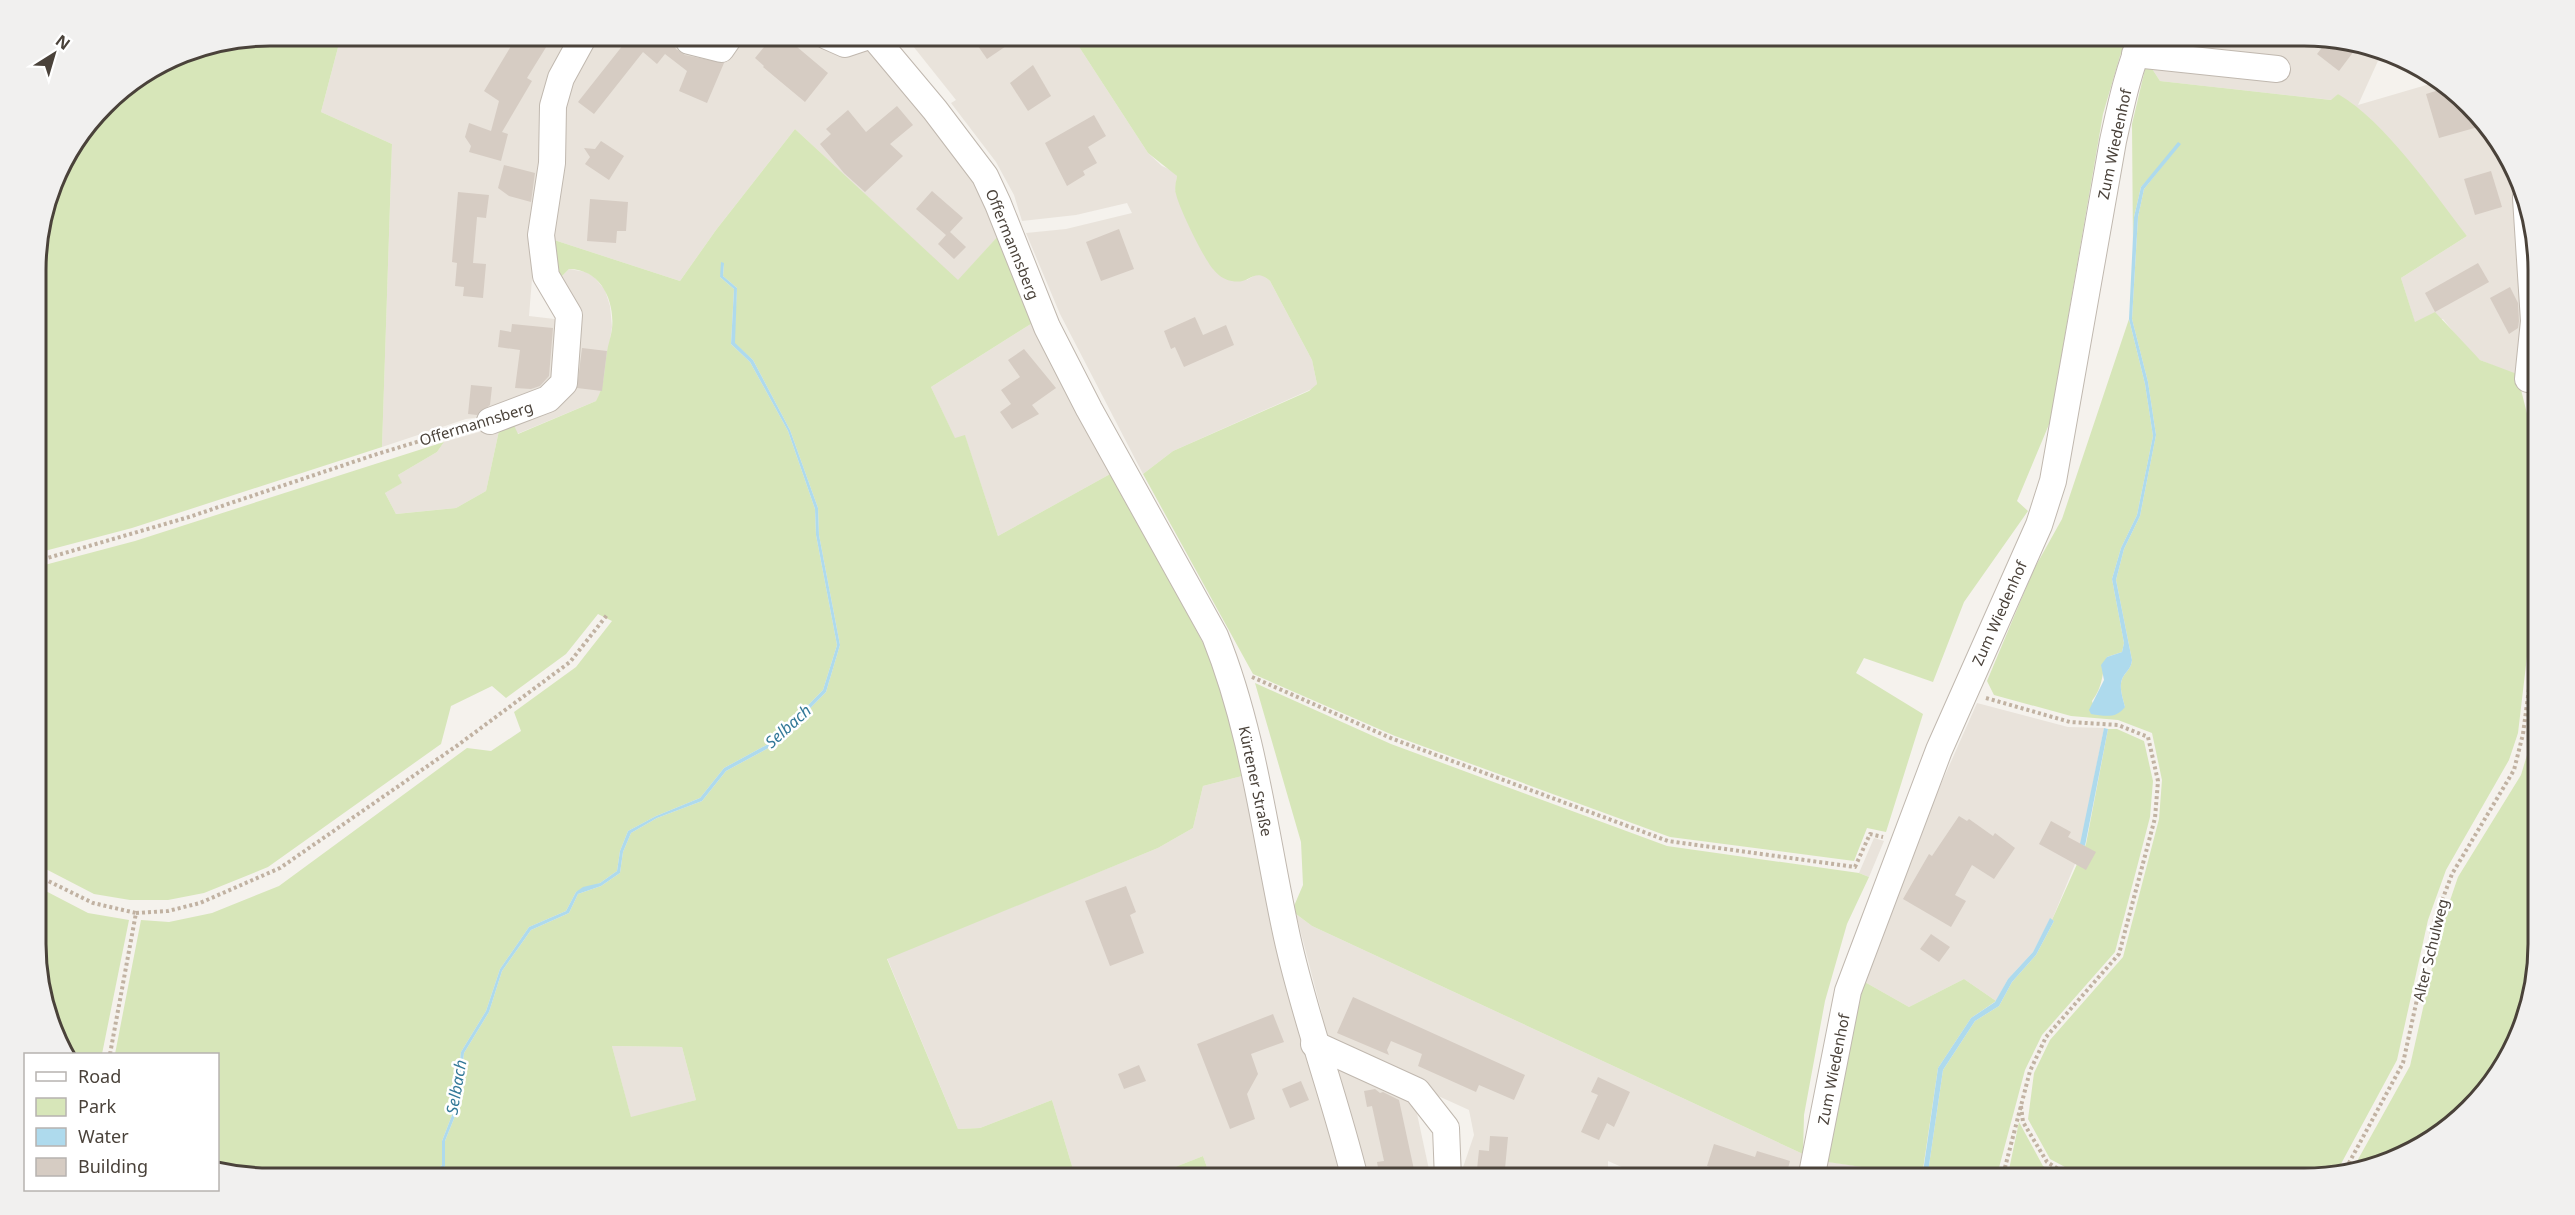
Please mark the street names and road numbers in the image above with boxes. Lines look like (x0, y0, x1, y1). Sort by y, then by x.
street label: Zum Wiedenhof (2093, 86, 2136, 201)
street label: Offermannsberg (982, 186, 1044, 302)
street label: Offermannsberg (417, 396, 535, 450)
street label: Zum Wiedenhof (1967, 557, 2031, 668)
street label: Kürtener Straße (1235, 724, 1277, 838)
street label: Alter Schulweg (2408, 897, 2452, 1003)
street label: Zum Wiedenhof (1812, 1011, 1854, 1126)

